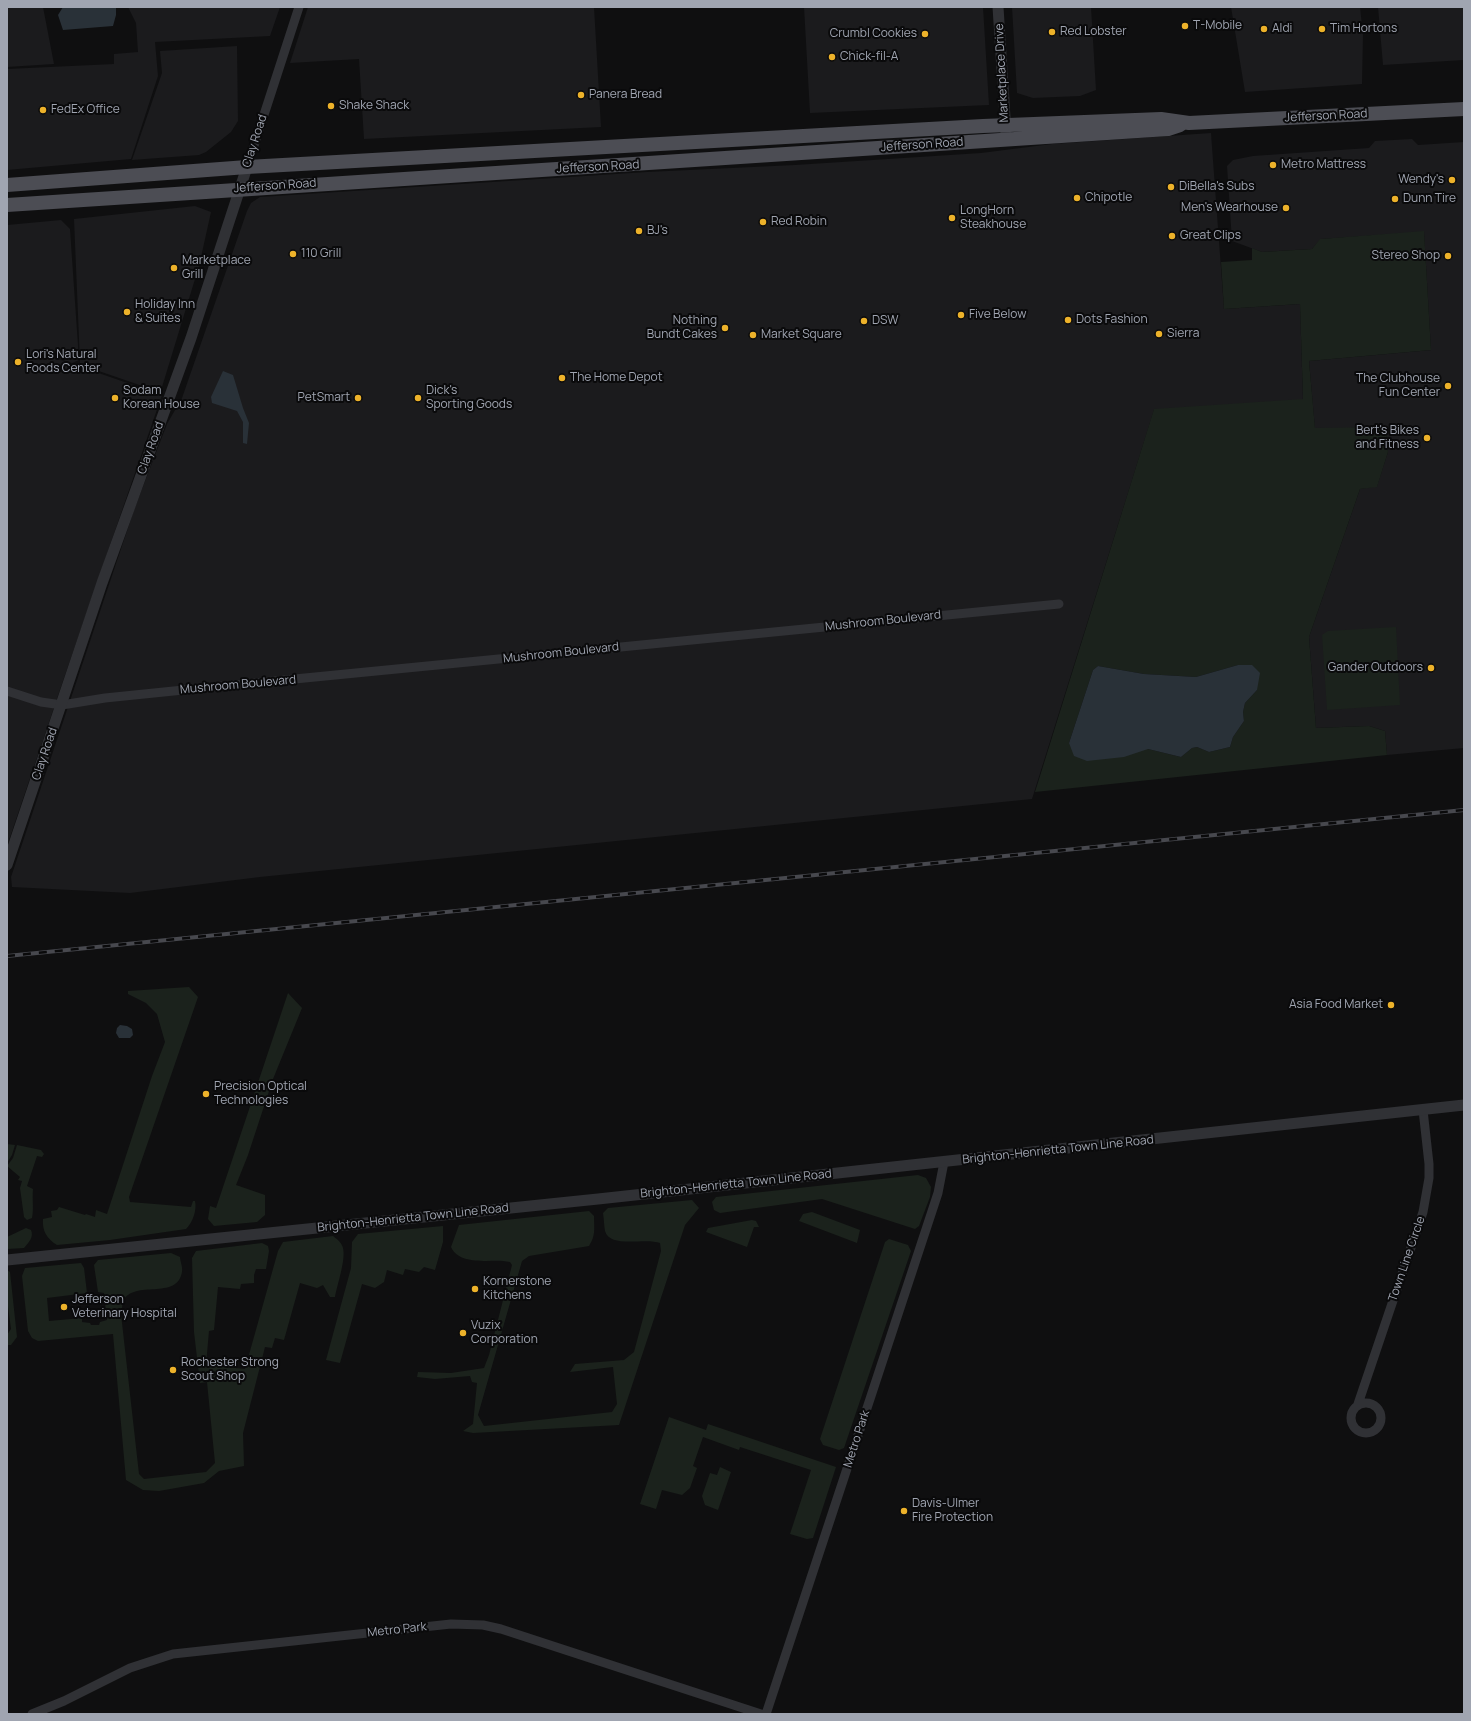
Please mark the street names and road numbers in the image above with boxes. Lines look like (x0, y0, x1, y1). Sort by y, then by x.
street label: Marketplace Drive (992, 23, 1012, 123)
street label: Jefferson Road (1284, 107, 1368, 125)
street label: Clay Road (240, 113, 270, 169)
street label: Jefferson Road (880, 135, 964, 155)
street label: Jefferson Road (556, 158, 640, 176)
street label: Jefferson Road (233, 176, 317, 196)
street label: Clay Road (135, 420, 167, 476)
street label: Mushroom Boulevard (824, 608, 942, 634)
street label: Mushroom Boulevard (502, 640, 620, 666)
street label: Mushroom Boulevard (179, 673, 297, 697)
street label: Clay Road (29, 726, 61, 782)
street label: Brighton-Henrietta Town Line Road (962, 1133, 1154, 1167)
street label: Brighton-Henrietta Town Line Road (640, 1167, 832, 1201)
street label: Brighton-Henrietta Town Line Road (317, 1201, 509, 1235)
street label: Town Line Circle (1386, 1215, 1428, 1303)
street label: Metro Park (841, 1408, 873, 1470)
street label: Metro Park (367, 1620, 427, 1640)

